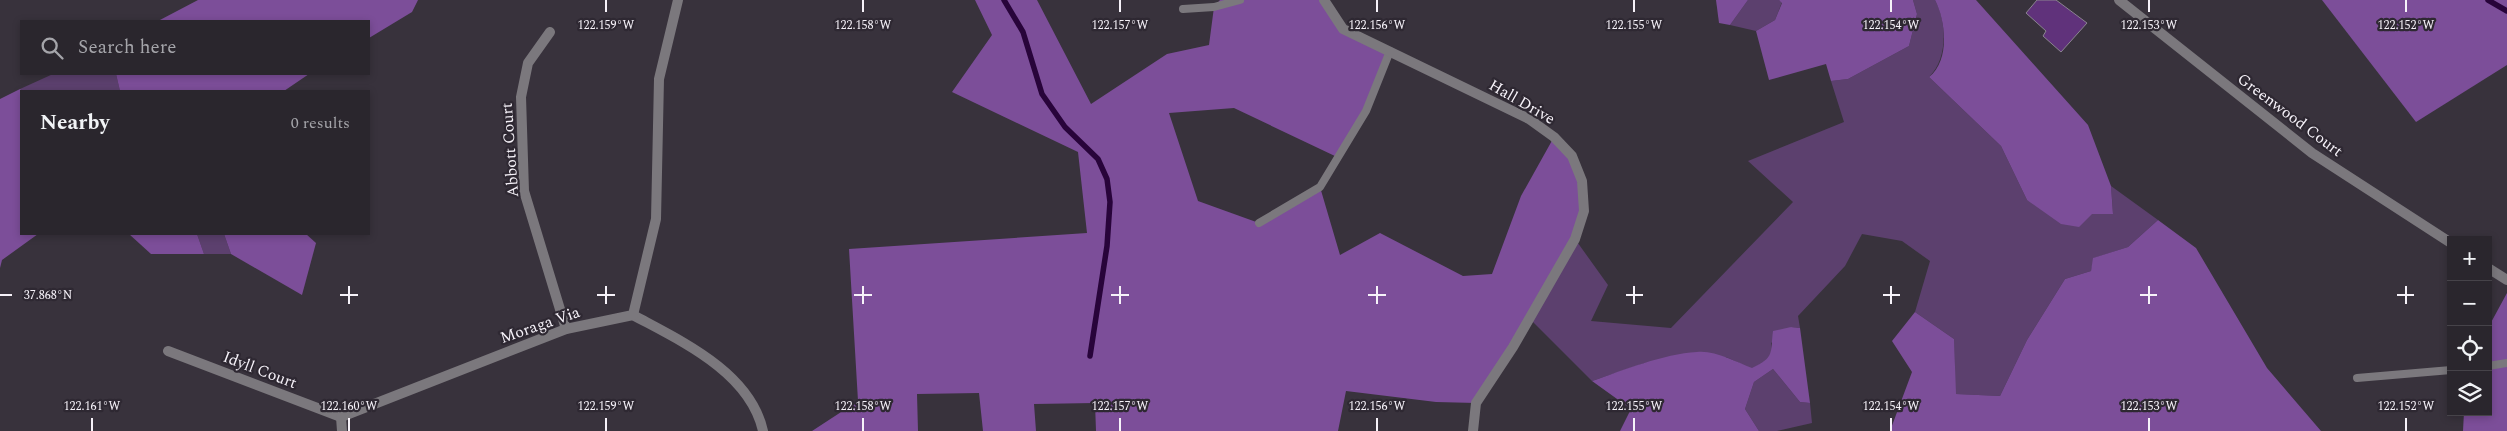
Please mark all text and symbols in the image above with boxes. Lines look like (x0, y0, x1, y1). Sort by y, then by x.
text: 122.159°W (578, 16, 635, 35)
text: 122.158°W (835, 16, 892, 35)
text: 122.157°W (1092, 16, 1149, 35)
text: 122.156°W (1349, 16, 1406, 35)
text: 122.155°W (1606, 16, 1663, 35)
text: 122.154°W (1863, 16, 1920, 35)
text: 122.153°W (2121, 16, 2178, 35)
text: 122.152°W (2378, 16, 2435, 35)
search box (20, 20, 370, 75)
text: Search here (78, 33, 177, 62)
icon: search (38, 34, 66, 62)
street label: Greenwood Court (2232, 67, 2348, 163)
street label: Hall Drive (1484, 73, 1560, 131)
street label: Abbott Court (495, 102, 525, 198)
text: Nearby (40, 107, 110, 139)
text: 0 results (291, 111, 350, 135)
map controls (2447, 236, 2492, 416)
button: + (2447, 236, 2492, 281)
button: − (2447, 281, 2492, 326)
text: 37.868°N (24, 286, 72, 305)
street label: Moraga Via (497, 300, 583, 350)
button: locate (2447, 326, 2492, 371)
street label: Idyll Court (220, 345, 301, 395)
button: layers (2447, 371, 2492, 416)
text: 122.161°W (64, 397, 121, 416)
text: 122.160°W (321, 397, 378, 416)
text: 122.159°W (578, 397, 635, 416)
text: 122.158°W (835, 397, 892, 416)
text: 122.157°W (1092, 397, 1149, 416)
text: 122.156°W (1349, 397, 1406, 416)
text: 122.155°W (1606, 397, 1663, 416)
text: 122.154°W (1863, 397, 1920, 416)
text: 122.153°W (2121, 397, 2178, 416)
text: 122.152°W (2378, 397, 2435, 416)

